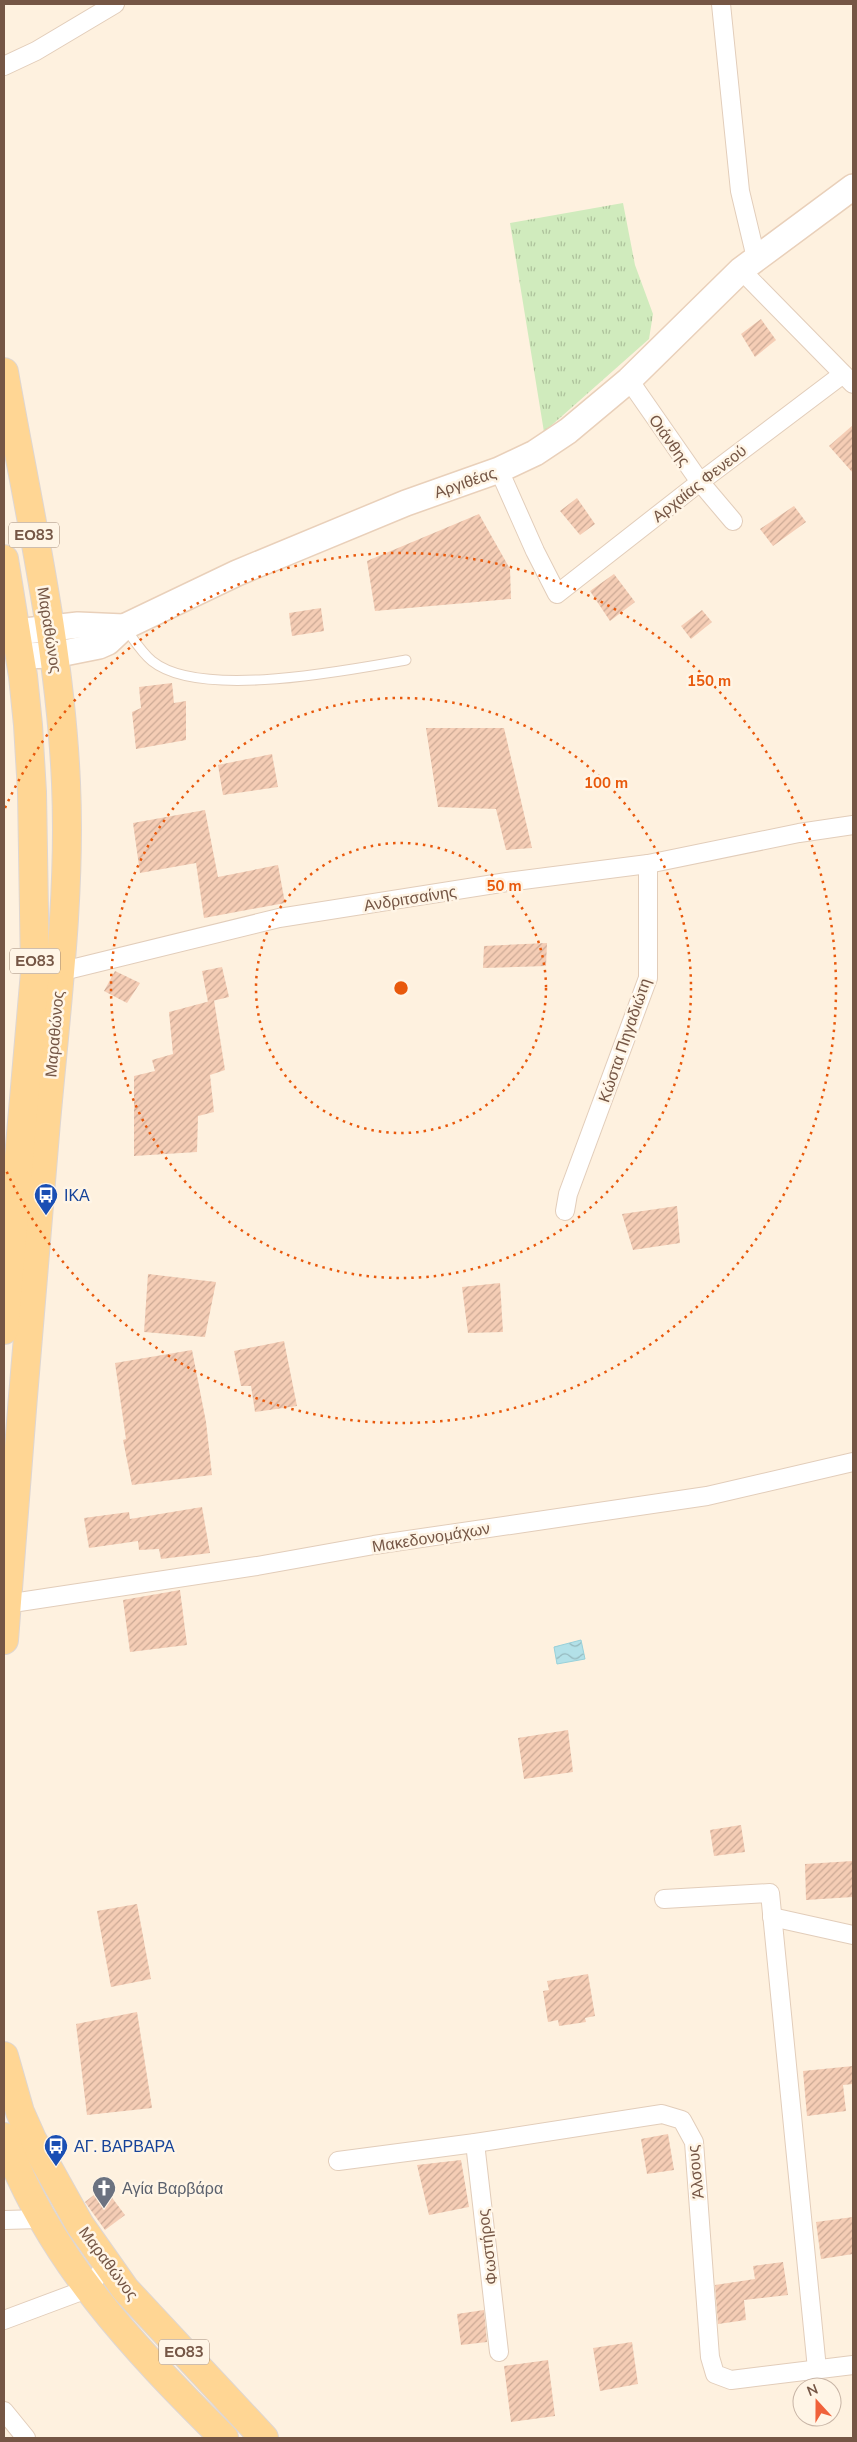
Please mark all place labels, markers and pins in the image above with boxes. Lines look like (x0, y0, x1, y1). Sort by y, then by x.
centre of rings (392, 979, 410, 997)
bus stop icon: ΙΚΑ (33, 1182, 59, 1216)
place label: ΙΚΑ (64, 1185, 90, 1207)
bus stop icon: ΑΓ. ΒΑΡΒΑΡΑ (43, 2133, 69, 2167)
place label: ΑΓ. ΒΑΡΒΑΡΑ (74, 2136, 175, 2158)
church icon: Αγία Βαρβάρα (91, 2175, 117, 2209)
place label: Αγία Βαρβάρα (122, 2178, 223, 2200)

